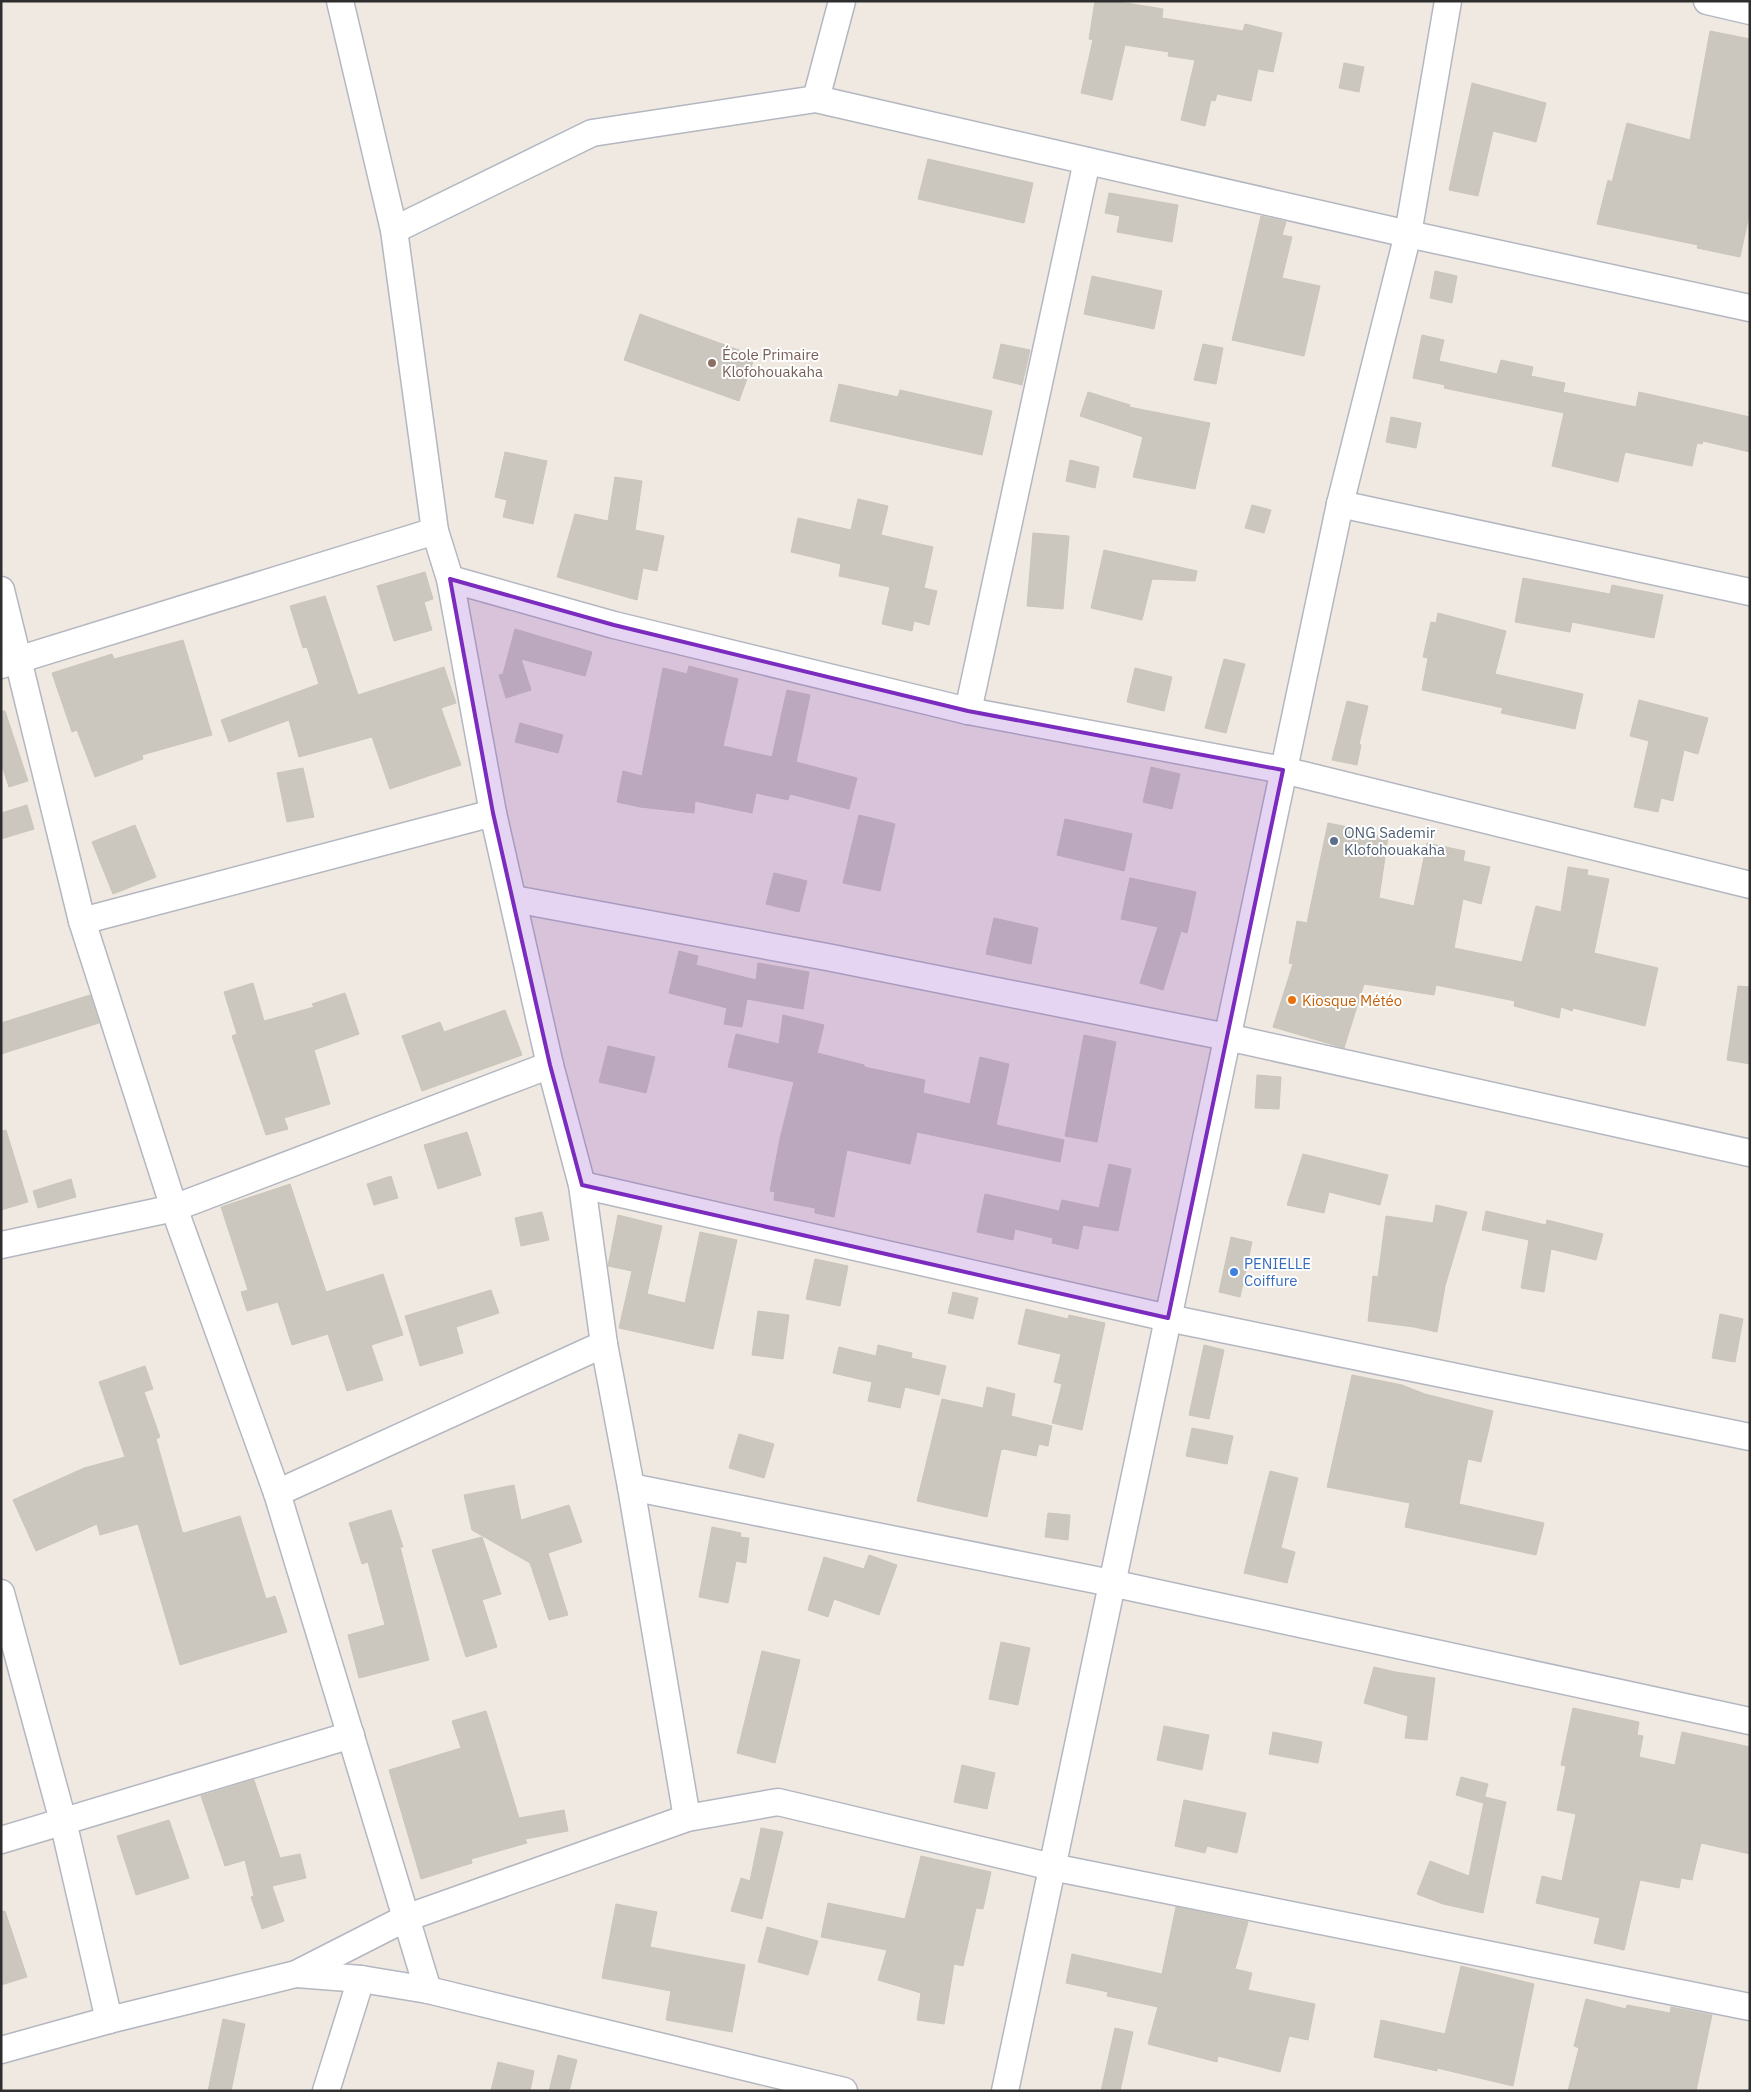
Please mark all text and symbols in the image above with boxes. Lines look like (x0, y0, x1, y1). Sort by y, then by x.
place label: École Primaire Klofohouakaha (722, 345, 823, 381)
marker: École Primaire Klofohouakaha (706, 357, 718, 369)
place label: ONG Sademir Klofohouakaha (1344, 823, 1445, 859)
marker: ONG Sademir Klofohouakaha (1328, 835, 1340, 847)
place label: Kiosque Météo (1302, 991, 1402, 1010)
marker: Kiosque Météo (1286, 994, 1298, 1006)
place label: PENIELLE Coiffure (1244, 1254, 1311, 1290)
marker: PENIELLE Coiffure (1228, 1266, 1240, 1278)

